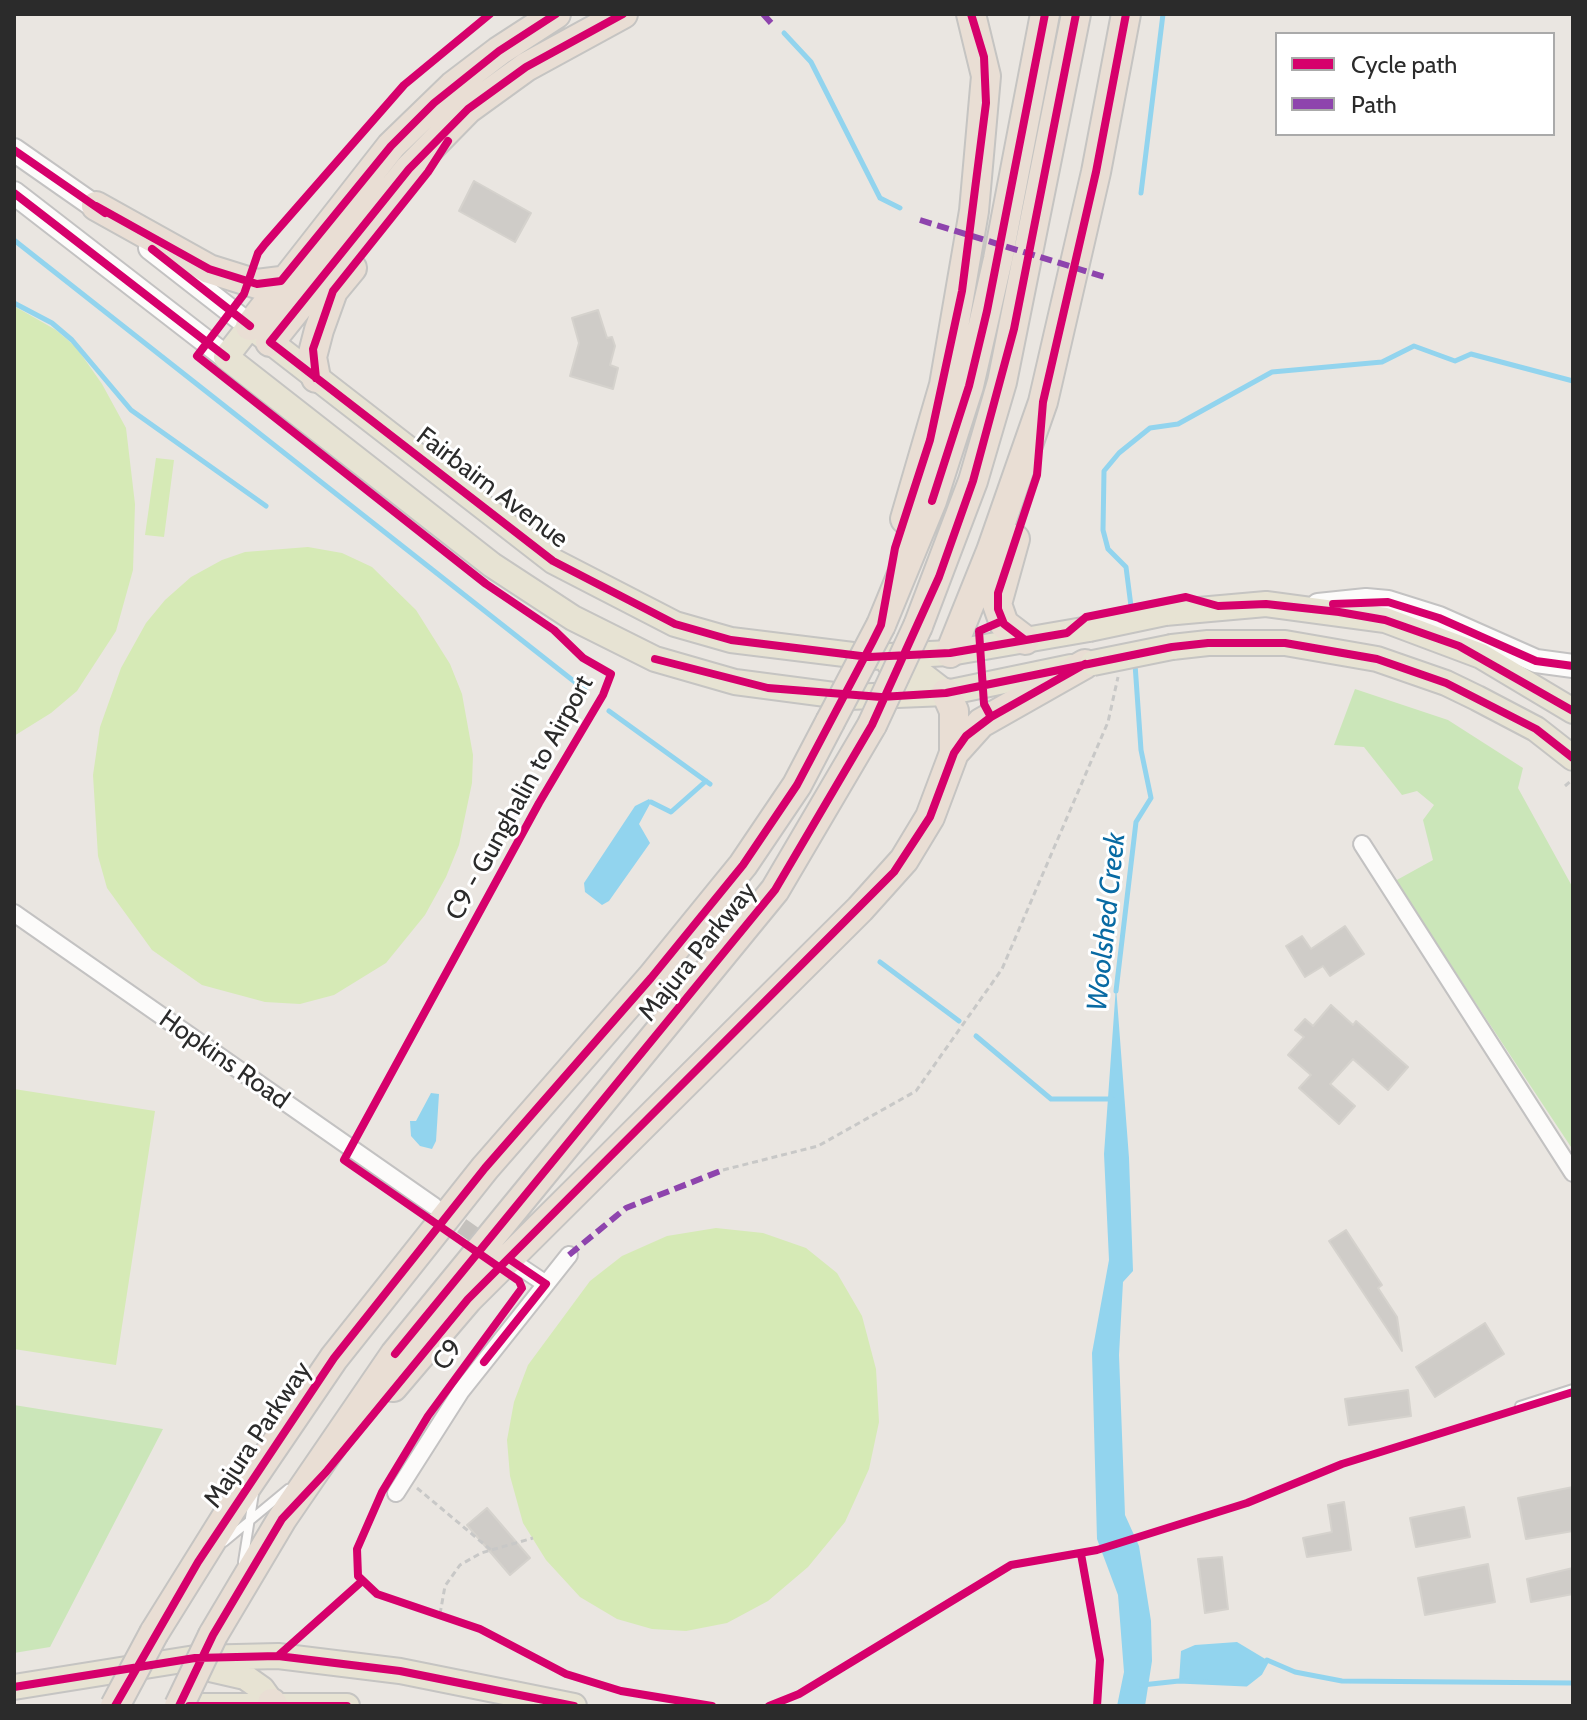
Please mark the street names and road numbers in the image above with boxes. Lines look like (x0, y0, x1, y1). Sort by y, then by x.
street label: Fairbairn Avenue (410, 421, 574, 555)
street label: C9 - Gunghalin to Airport (440, 670, 600, 926)
street label: Majura Parkway (633, 876, 763, 1028)
street label: Hopkins Road (153, 1004, 295, 1116)
street label: C9 (426, 1333, 470, 1377)
street label: Majura Parkway (198, 1356, 318, 1514)

